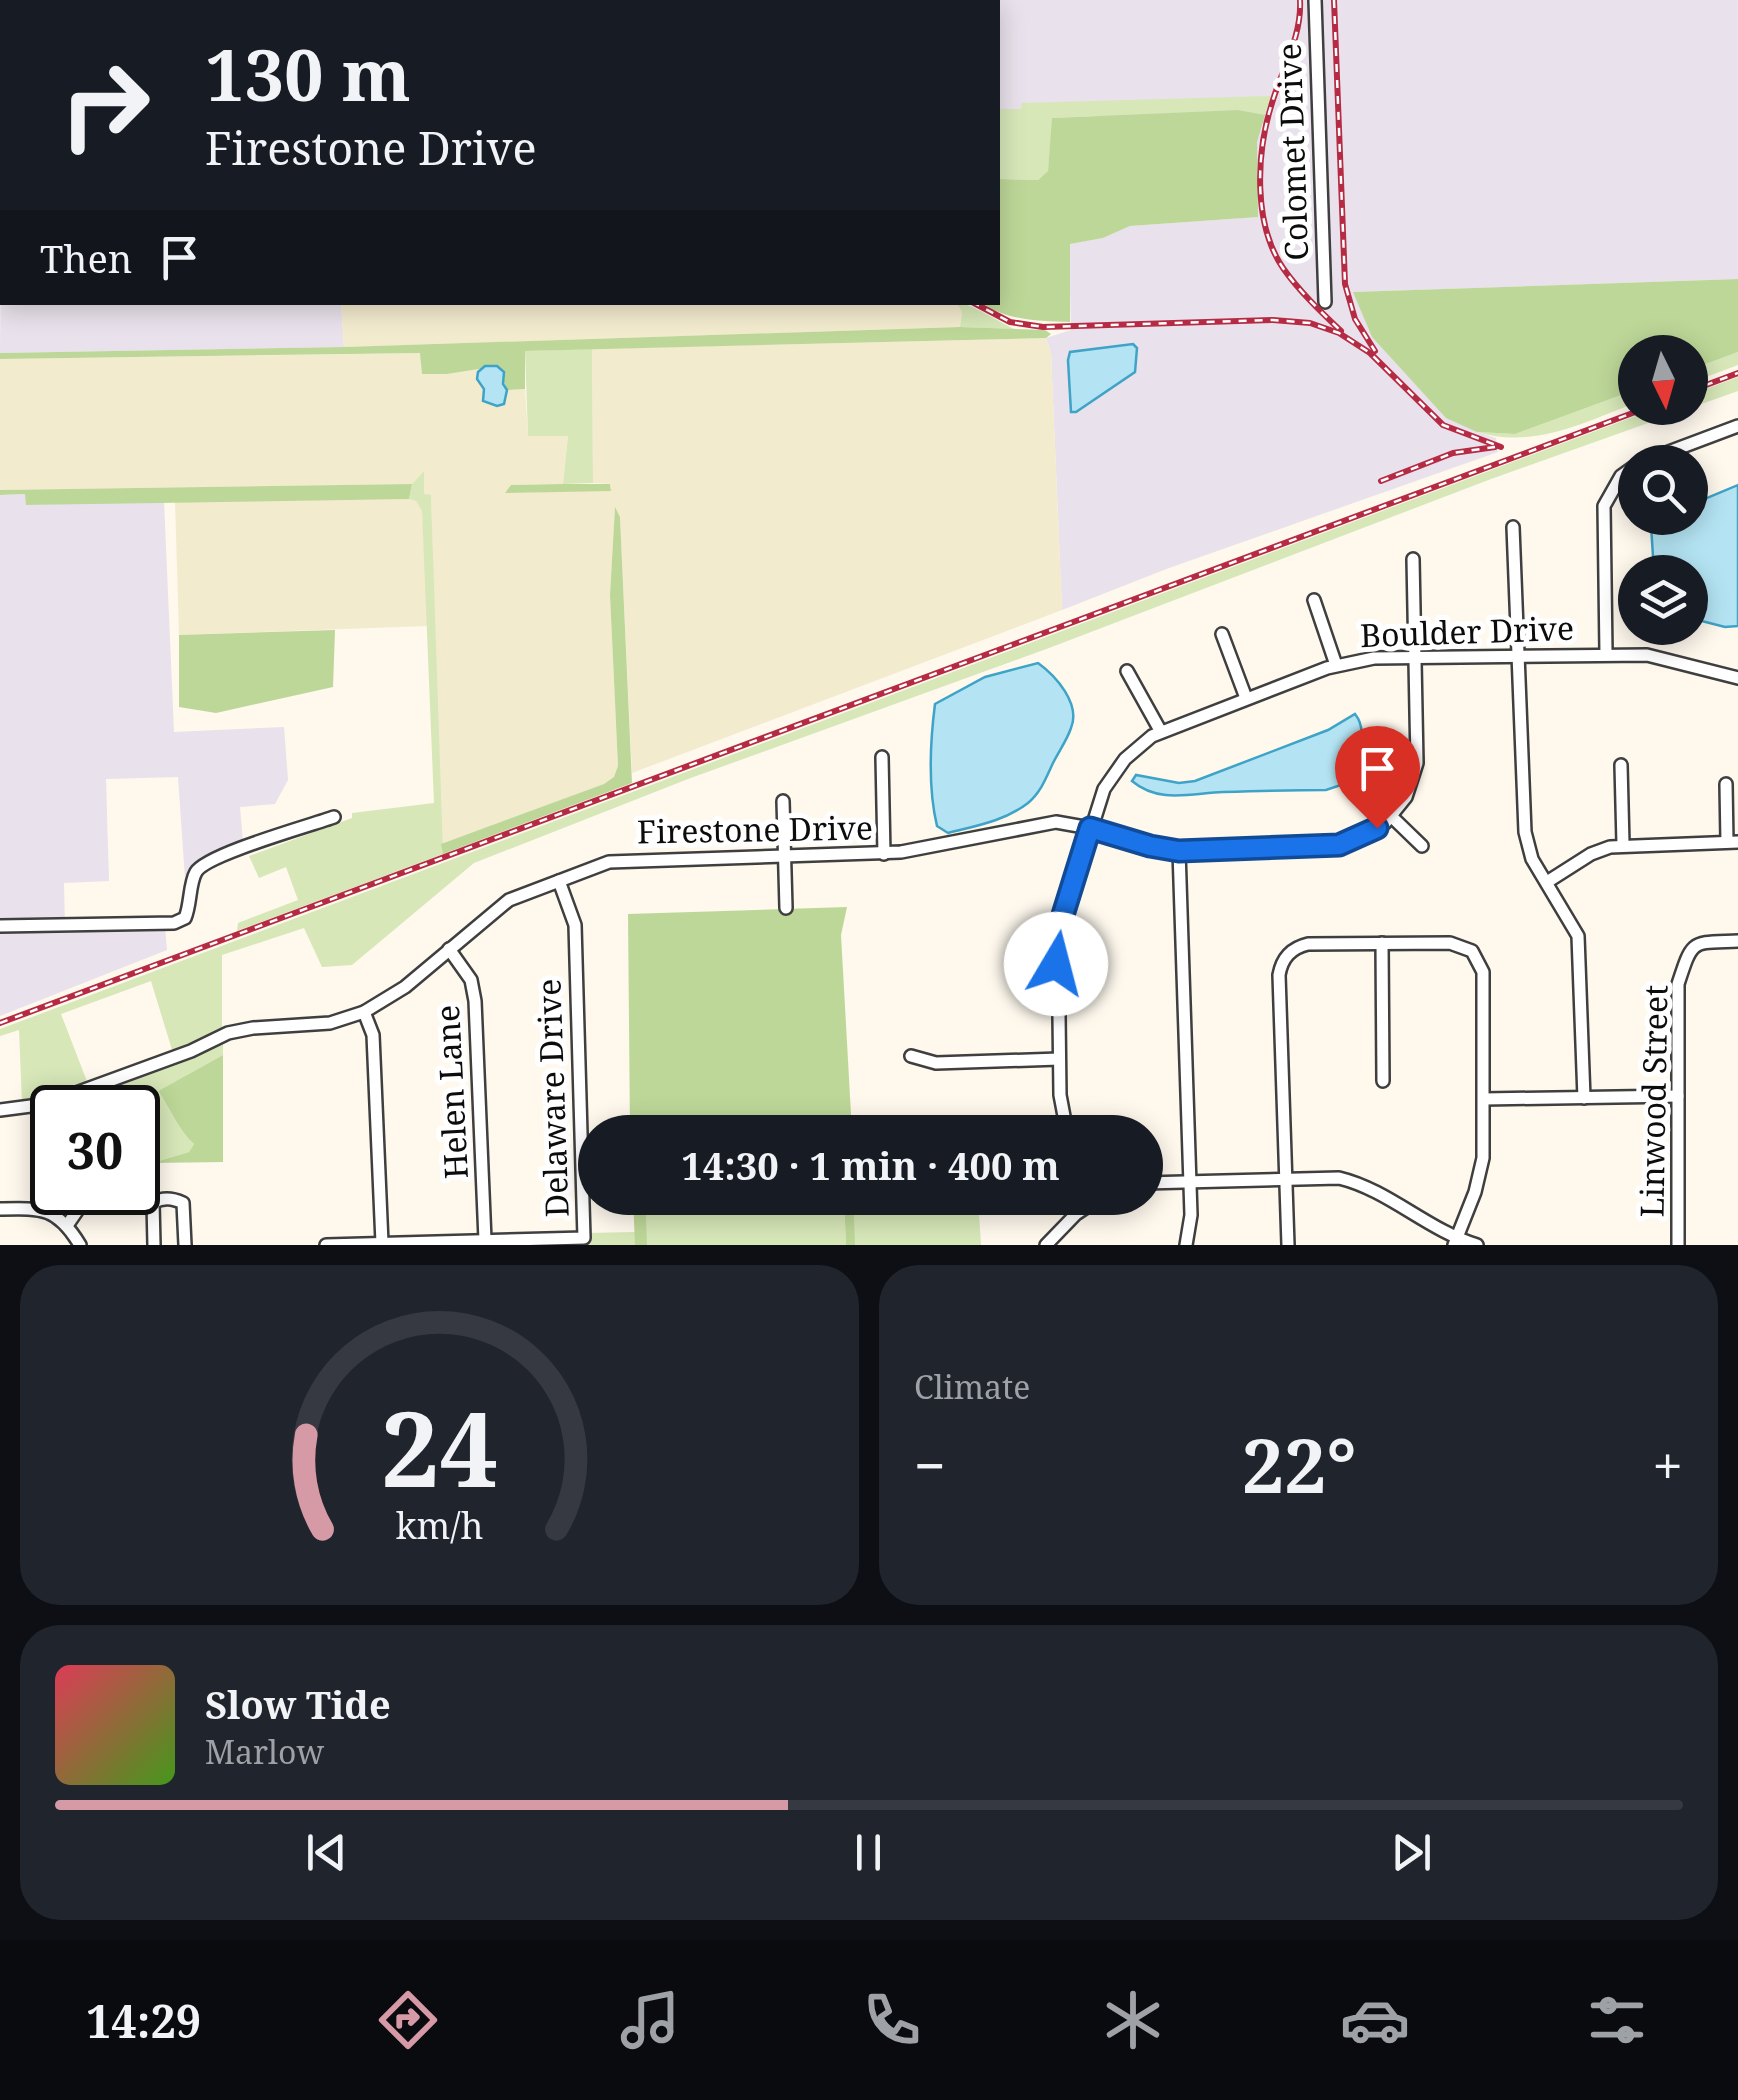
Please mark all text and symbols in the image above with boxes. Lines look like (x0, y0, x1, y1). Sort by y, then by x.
text: 130 m (205, 26, 411, 122)
icon: right (40, 40, 170, 170)
street label: Colomet Drive (1267, 42, 1317, 262)
text: Firestone Drive (205, 117, 537, 178)
icon: arrive (152, 230, 207, 285)
text: Then (40, 232, 132, 284)
north arrow (1618, 335, 1708, 425)
map controls (1618, 335, 1708, 645)
button: search (1618, 445, 1708, 535)
button: layers (1618, 555, 1708, 645)
street label: Boulder Drive (1359, 606, 1575, 656)
pin (1335, 726, 1420, 829)
icon: arrive (1350, 741, 1405, 796)
street label: Firestone Drive (637, 805, 873, 853)
position arrow (1004, 912, 1108, 1016)
street label: Delaware Drive (526, 978, 578, 1218)
street label: Linwood Street (1629, 984, 1677, 1218)
street label: Helen Lane (425, 1004, 477, 1180)
speed limit sign: 30 (30, 1085, 160, 1215)
text: 14:30 · 1 min · 400 m (681, 1139, 1060, 1191)
text: Climate (914, 1365, 1030, 1408)
text: 24 (381, 1376, 498, 1517)
text: 22° (1242, 1413, 1356, 1515)
text: − (914, 1427, 946, 1502)
text: + (1652, 1427, 1683, 1502)
text: km/h (396, 1501, 483, 1549)
text: Slow Tide (205, 1678, 391, 1730)
text: Marlow (205, 1730, 324, 1773)
icon: previous (299, 1825, 354, 1880)
icon: pause (841, 1825, 896, 1880)
icon: next (1384, 1825, 1439, 1880)
icon: directions (373, 1985, 443, 2055)
icon: music (615, 1985, 685, 2055)
icon: phone (857, 1985, 927, 2055)
icon: climate (1098, 1985, 1168, 2055)
icon: car (1340, 1985, 1410, 2055)
icon: filters (1582, 1985, 1652, 2055)
text: 14:29 (86, 1990, 201, 2051)

